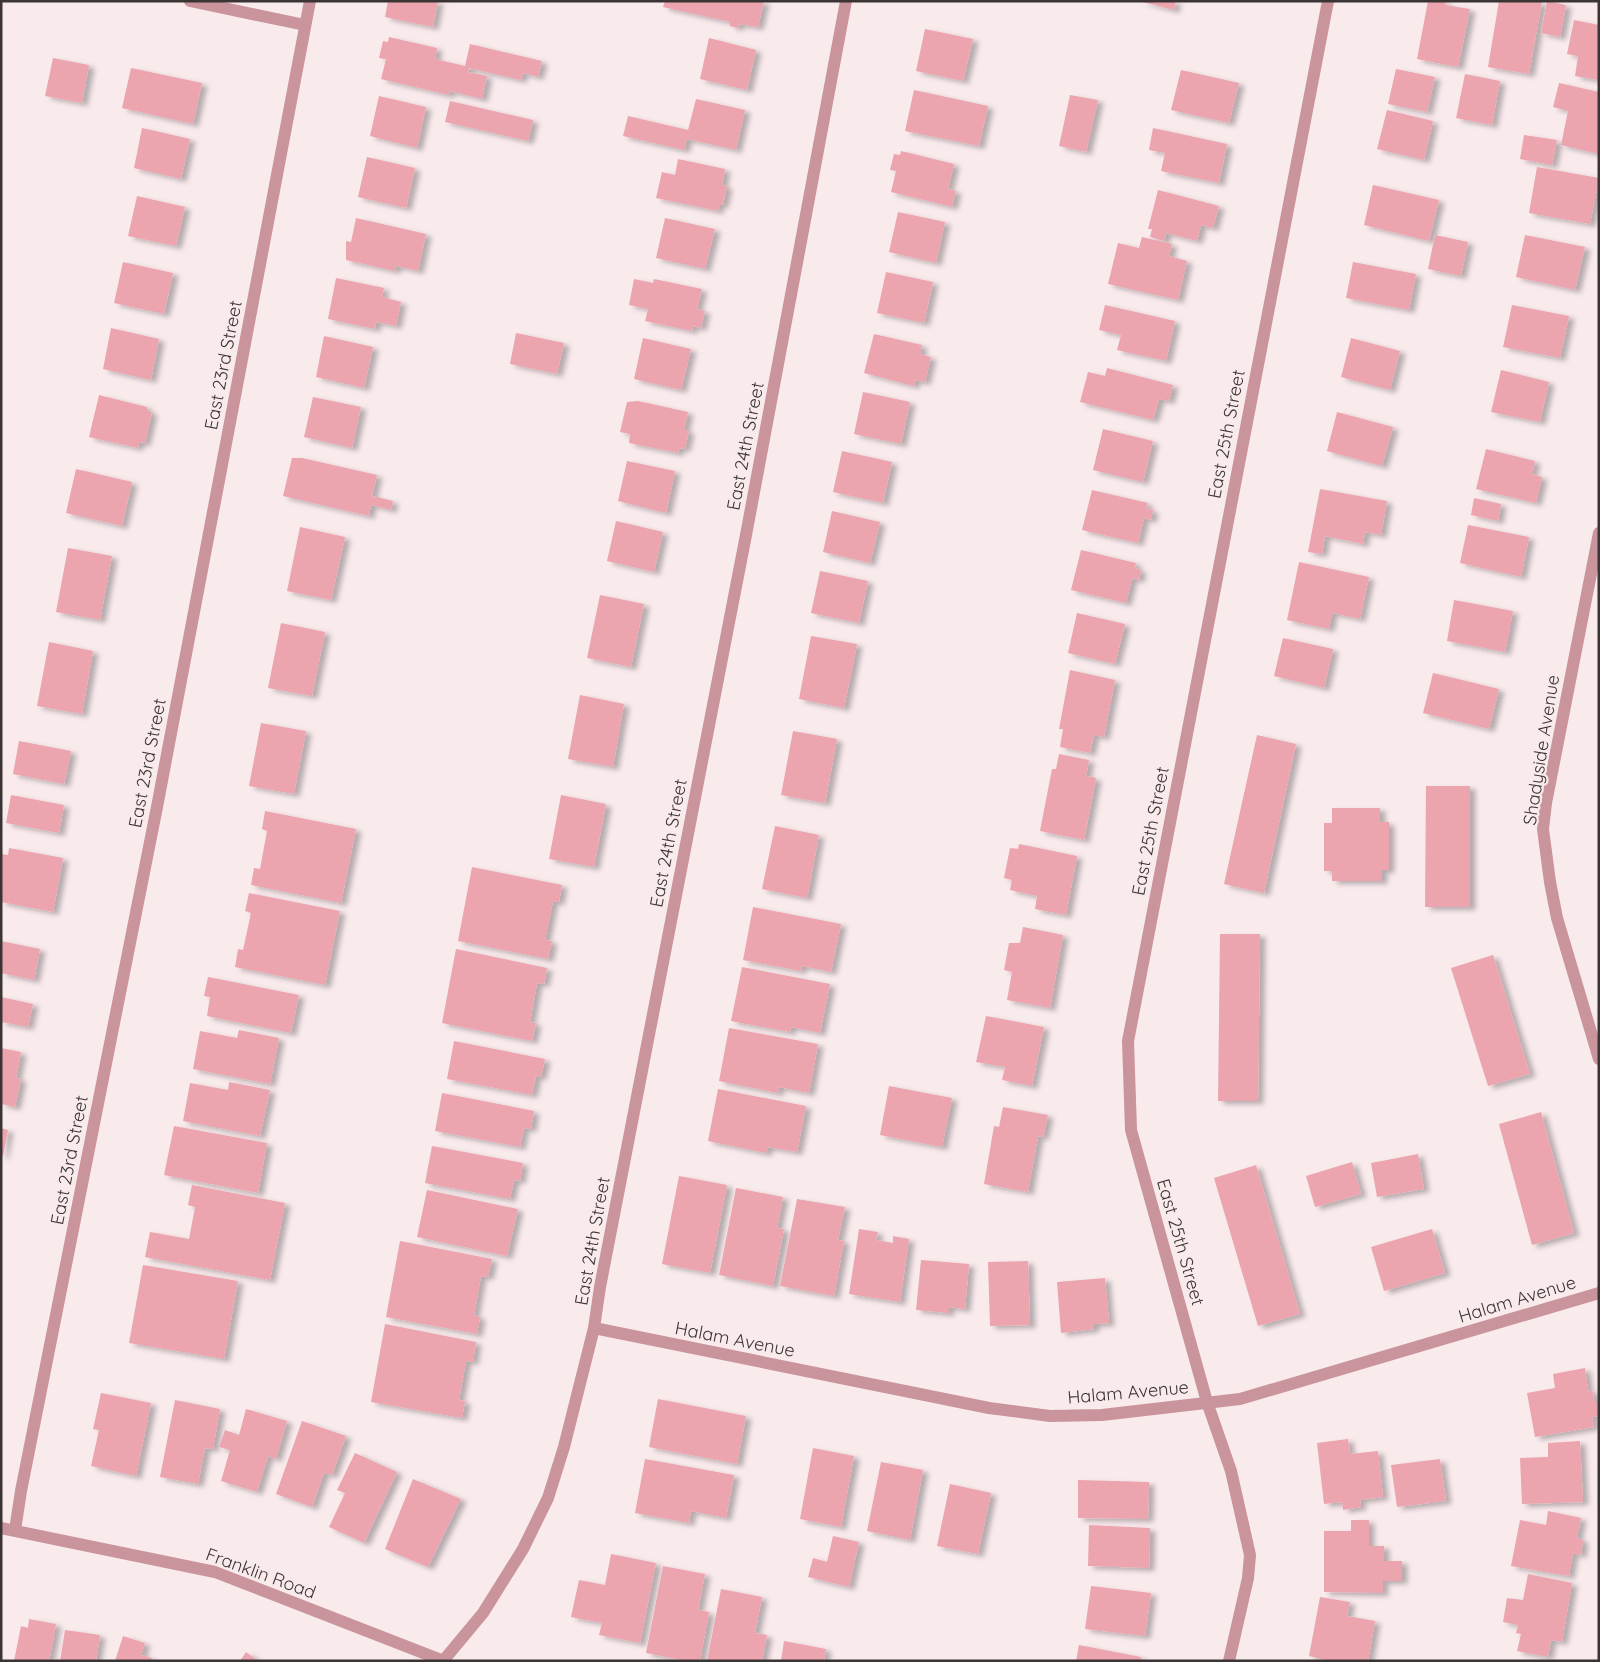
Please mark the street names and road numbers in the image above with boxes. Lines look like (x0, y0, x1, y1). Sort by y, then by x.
street label: East 23rd Street (199, 298, 247, 432)
street label: East 25th Street (1202, 368, 1250, 500)
street label: East 24th Street (721, 380, 769, 512)
street label: Shadyside Avenue (1518, 673, 1564, 827)
street label: East 23rd Street (123, 696, 171, 830)
street label: East 25th Street (1126, 765, 1174, 897)
street label: East 24th Street (644, 777, 692, 909)
street label: East 23rd Street (45, 1093, 93, 1227)
street label: East 24th Street (569, 1175, 615, 1307)
street label: East 25th Street (1152, 1176, 1210, 1308)
street label: Halam Avenue (1455, 1270, 1579, 1328)
street label: Halam Avenue (673, 1316, 797, 1362)
street label: Halam Avenue (1066, 1375, 1190, 1409)
street label: Franklin Road (203, 1542, 319, 1604)

